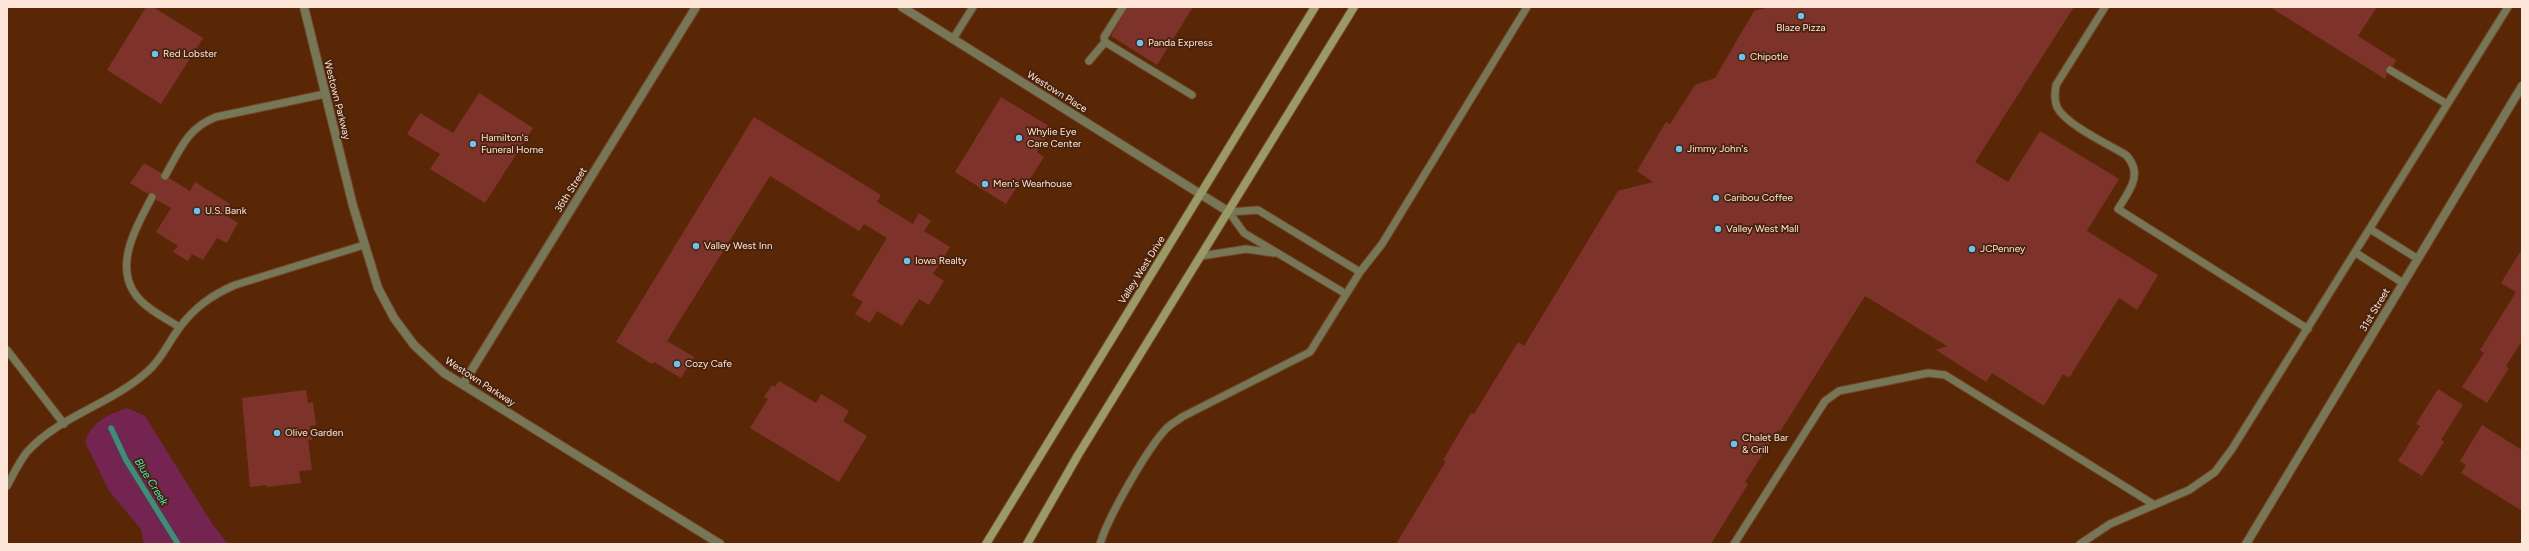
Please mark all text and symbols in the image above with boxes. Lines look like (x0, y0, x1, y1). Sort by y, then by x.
marker: Blaze Pizza (1796, 11, 1806, 21)
place label: Blaze Pizza (1776, 22, 1826, 34)
place label: Panda Express (1148, 37, 1213, 49)
marker: Panda Express (1135, 38, 1145, 48)
place label: Red Lobster (163, 48, 217, 60)
marker: Red Lobster (150, 49, 160, 59)
place label: Chipotle (1750, 51, 1788, 63)
marker: Chipotle (1737, 52, 1747, 62)
street label: Westown Parkway (321, 59, 353, 141)
street label: Westown Place (1025, 69, 1089, 115)
place label: Whylie Eye Care Center (1027, 126, 1081, 150)
place label: Hamilton's Funeral Home (481, 132, 543, 156)
marker: Whylie Eye Care Center (1014, 133, 1024, 143)
marker: Hamilton's Funeral Home (468, 139, 478, 149)
place label: Jimmy John's (1687, 143, 1748, 155)
marker: Jimmy John's (1674, 144, 1684, 154)
street label: 36th Street (552, 165, 590, 215)
place label: Men's Wearhouse (993, 178, 1072, 190)
marker: Men's Wearhouse (980, 179, 990, 189)
place label: Caribou Coffee (1724, 192, 1793, 204)
marker: Caribou Coffee (1711, 193, 1721, 203)
place label: U.S. Bank (205, 205, 246, 217)
marker: U.S. Bank (192, 206, 202, 216)
place label: Valley West Mall (1726, 223, 1799, 235)
marker: Valley West Mall (1713, 224, 1723, 234)
street label: Valley West Drive (1116, 234, 1168, 306)
place label: Valley West Inn (704, 240, 773, 252)
marker: Valley West Inn (691, 241, 701, 251)
place label: JCPenney (1980, 243, 2025, 255)
marker: JCPenney (1967, 244, 1977, 254)
place label: Iowa Realty (915, 255, 967, 267)
marker: Iowa Realty (902, 256, 912, 266)
street label: 31st Street (2357, 286, 2393, 334)
street label: Westown Parkway (442, 355, 518, 409)
place label: Cozy Cafe (685, 358, 732, 370)
marker: Cozy Cafe (672, 359, 682, 369)
place label: Olive Garden (285, 427, 343, 439)
marker: Olive Garden (272, 428, 282, 438)
place label: Chalet Bar & Grill (1742, 432, 1788, 456)
marker: Chalet Bar & Grill (1729, 439, 1739, 449)
water label: Blue Creek (131, 456, 171, 508)

